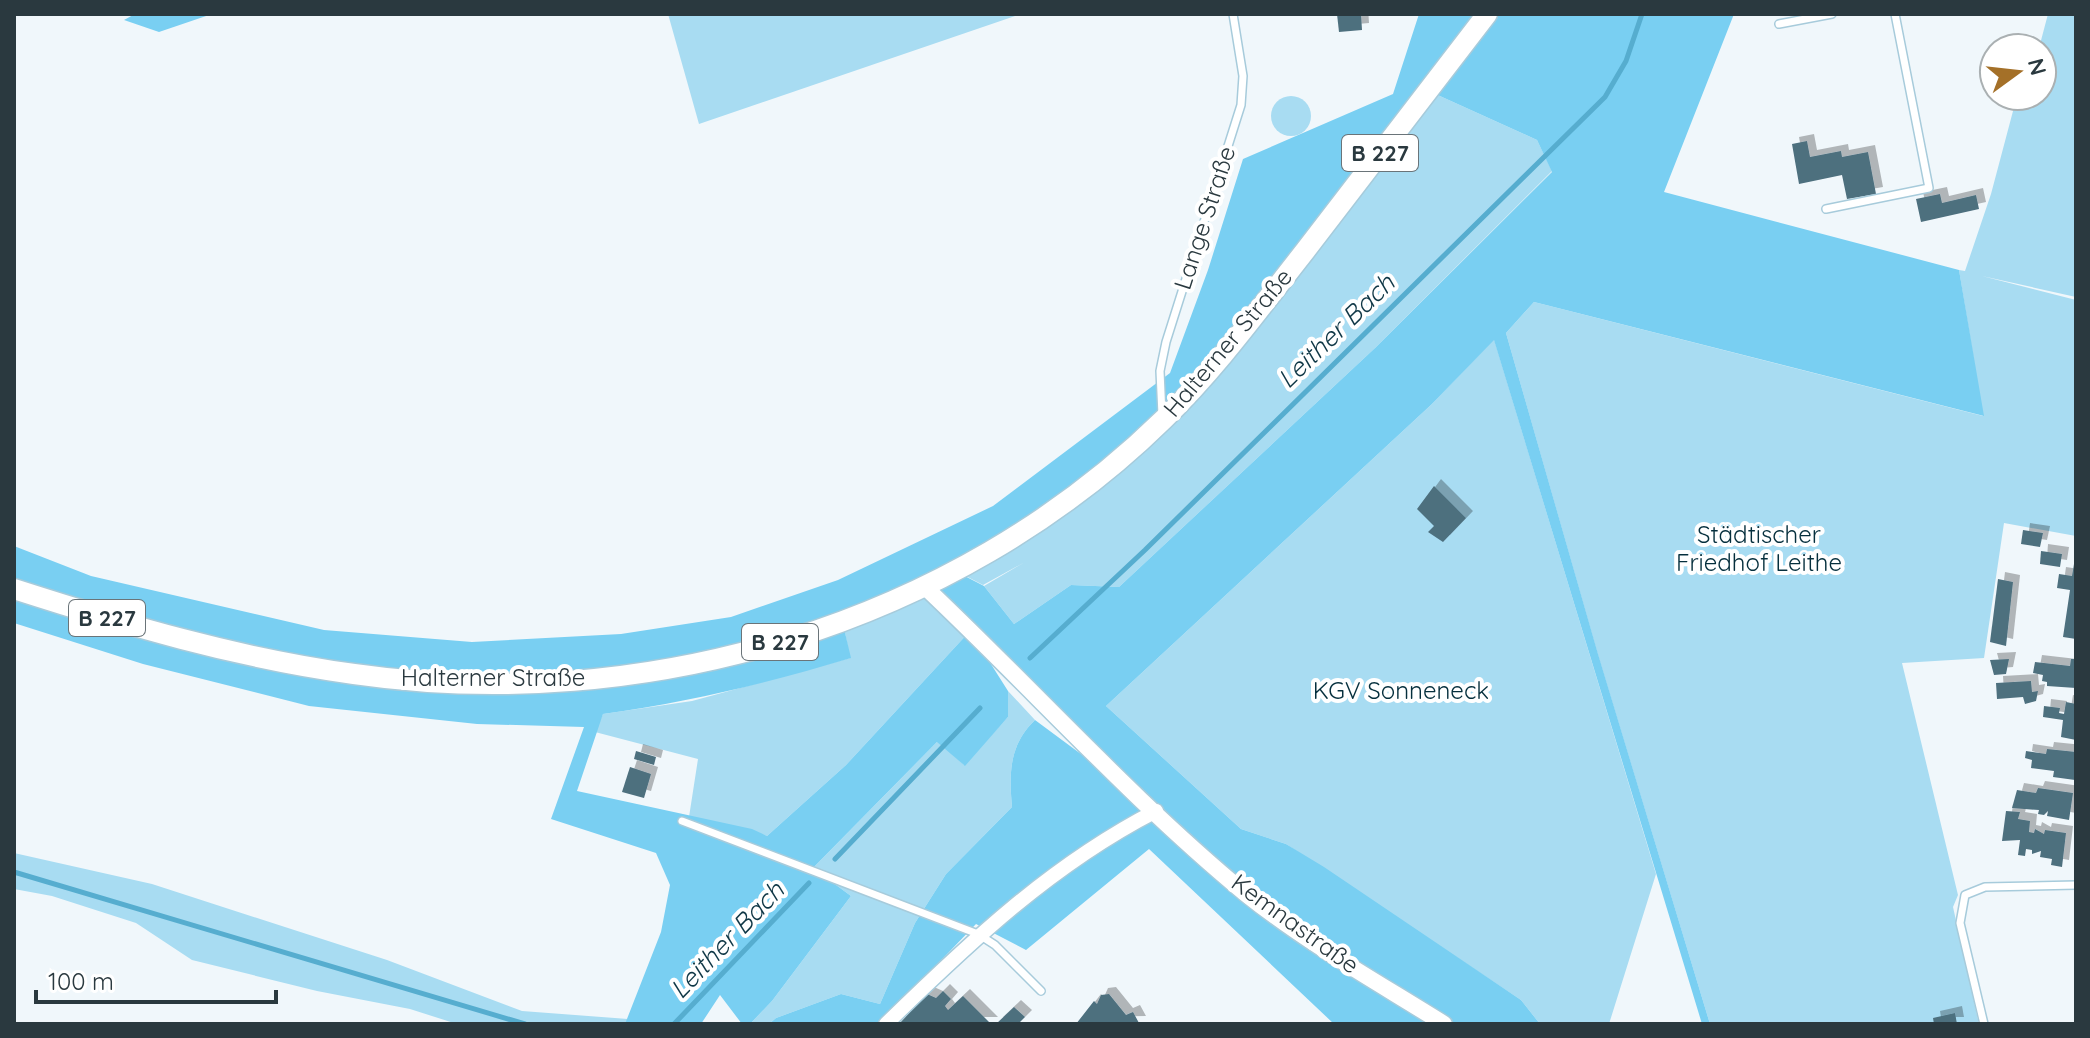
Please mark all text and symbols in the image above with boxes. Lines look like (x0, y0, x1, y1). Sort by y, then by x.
north arrow (1978, 32, 2058, 112)
text: N (2022, 55, 2053, 78)
road number: B 227 (1342, 135, 1418, 171)
street label: Lange Straße (1167, 142, 1241, 293)
street label: Halterner Straße (1156, 262, 1298, 423)
water label: Leither Bach (1270, 266, 1402, 395)
park label: Städtischer Friedhof Leithe (1676, 519, 1842, 577)
road number: B 227 (69, 600, 145, 636)
road number: B 227 (742, 624, 818, 660)
street label: Halterner Straße (401, 662, 585, 692)
park label: KGV Sonneneck (1313, 675, 1489, 705)
street label: Kemnastraße (1226, 867, 1365, 980)
water label: Leither Bach (663, 873, 792, 1005)
scale bar (36, 954, 276, 1004)
text: 100 m (48, 966, 114, 996)

